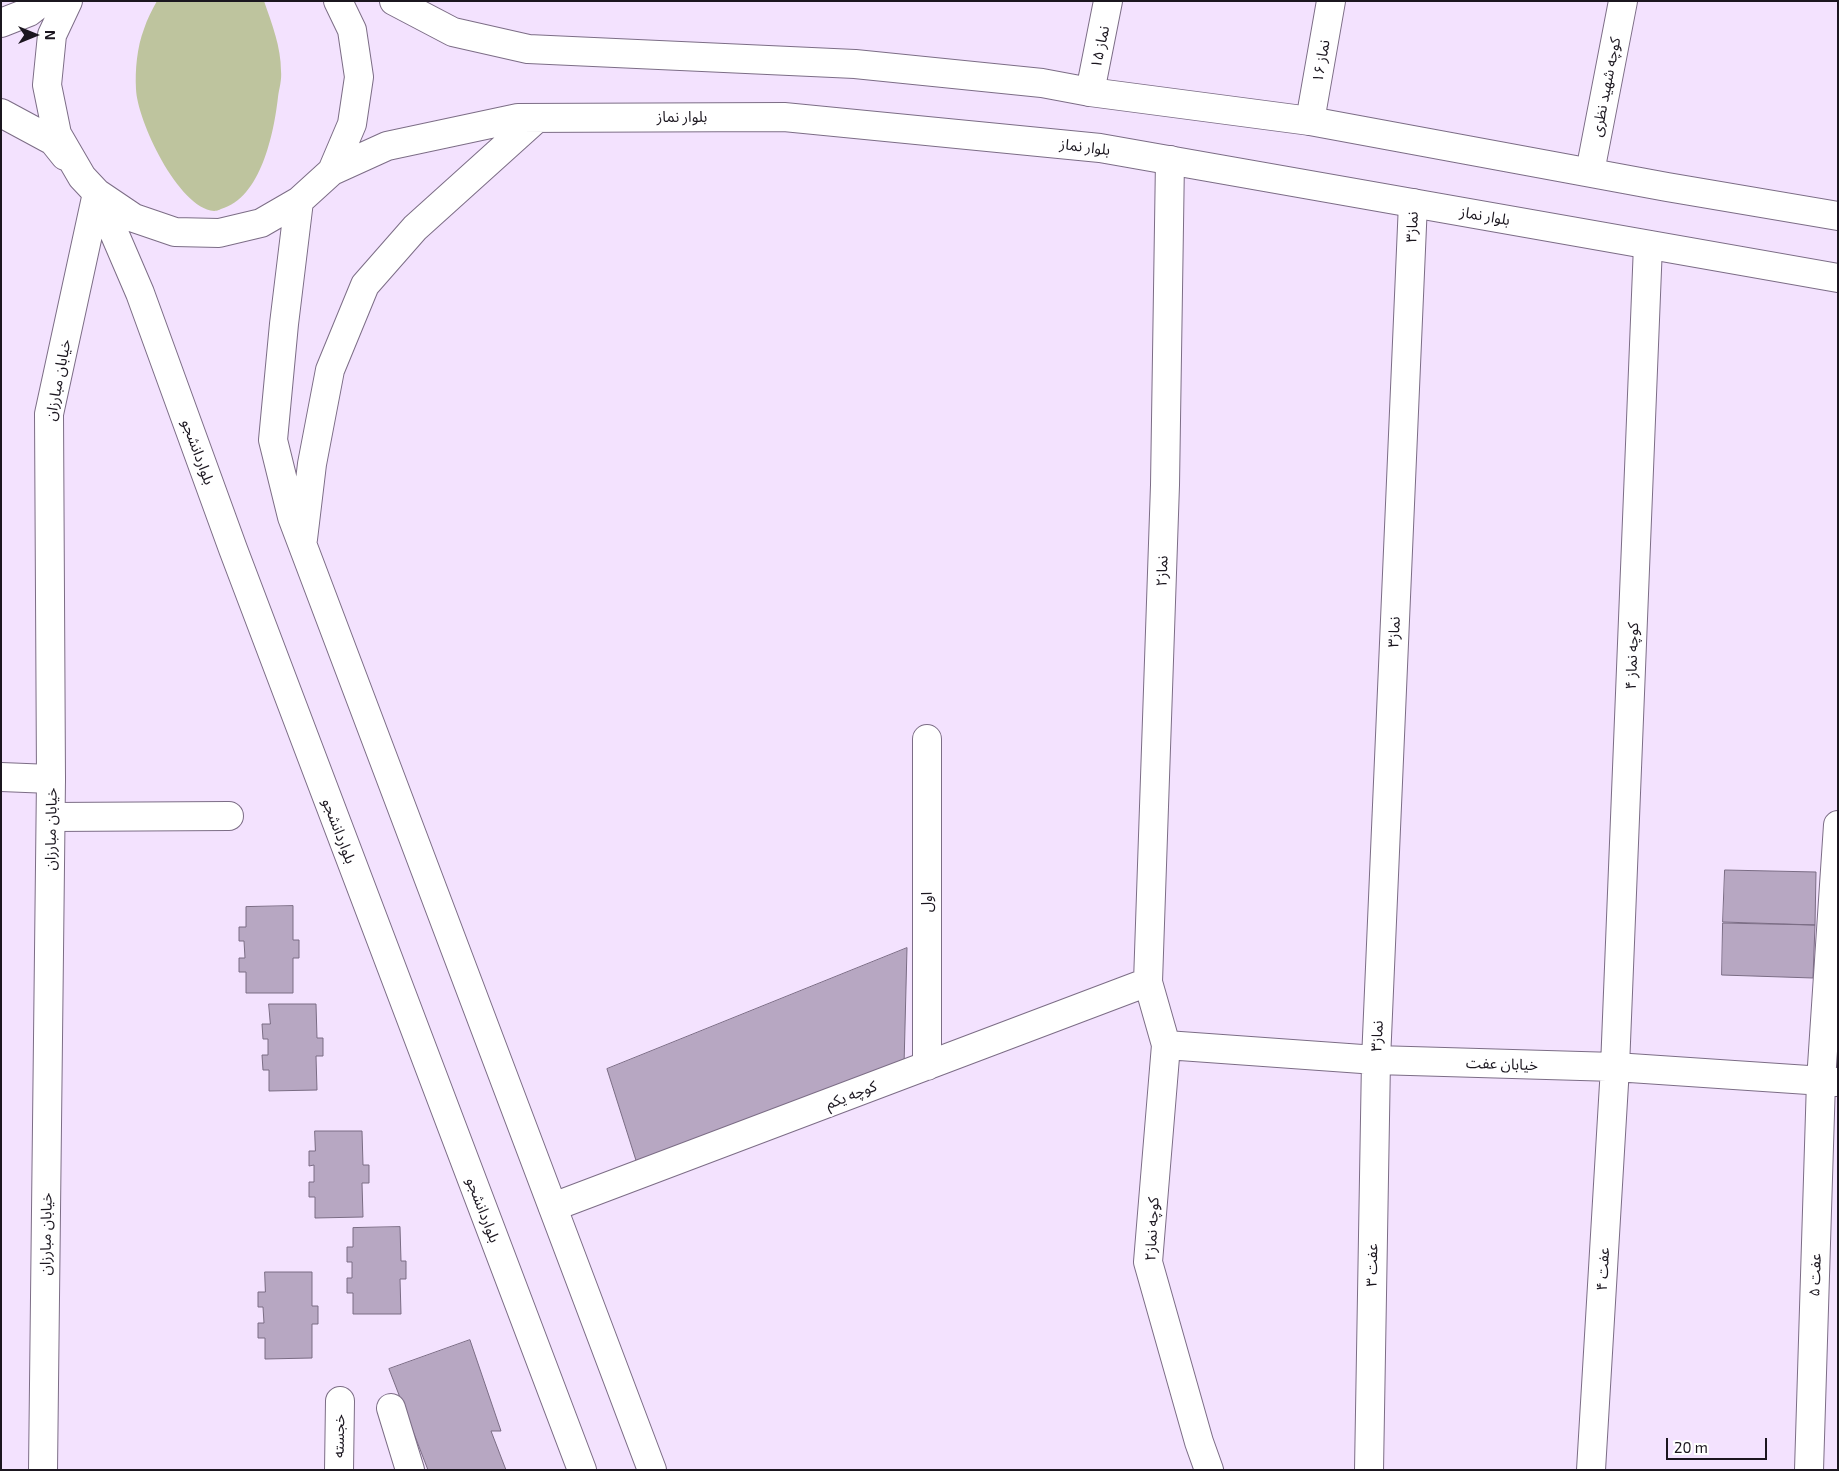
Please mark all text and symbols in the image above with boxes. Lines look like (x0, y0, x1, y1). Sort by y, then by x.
north arrow (10, 10, 60, 60)
street label: نماز ۱۵ (1087, 24, 1113, 70)
text: N (42, 30, 59, 40)
street label: کوچه شهید نظری (1588, 36, 1624, 138)
street label: نماز ۱۶ (1308, 38, 1334, 84)
street label: بلوار نماز (657, 108, 707, 126)
street label: بلوار نماز (1059, 135, 1111, 159)
street label: بلوار نماز (1459, 203, 1511, 229)
street label: نماز۳ (1402, 211, 1422, 243)
street label: خیابان مبارزان (41, 338, 75, 422)
street label: بلواردانشجو (178, 417, 218, 487)
street label: نماز۲ (1152, 555, 1172, 587)
street label: نماز۳ (1384, 616, 1404, 648)
street label: کوچه نماز ۴ (1622, 622, 1642, 690)
street label: خیابان مبارزان (41, 788, 61, 870)
street label: بلواردانشجو (318, 796, 360, 866)
street label: اول (918, 892, 936, 912)
street label: نماز۳ (1367, 1020, 1387, 1052)
street label: خیابان عفت (1466, 1054, 1538, 1074)
street label: کوچه یکم (823, 1077, 879, 1113)
street label: بلواردانشجو (462, 1175, 504, 1245)
street label: خیابان مبارزان (36, 1193, 56, 1275)
street label: کوچه نماز۲ (1141, 1197, 1163, 1261)
street label: عفت ۳ (1363, 1243, 1381, 1287)
street label: عفت ۴ (1593, 1247, 1613, 1291)
street label: عفت ۵ (1805, 1253, 1825, 1297)
street label: خجسته (330, 1414, 348, 1458)
scale bar (1669, 1428, 1770, 1460)
text: 20 m (1674, 1438, 1708, 1456)

